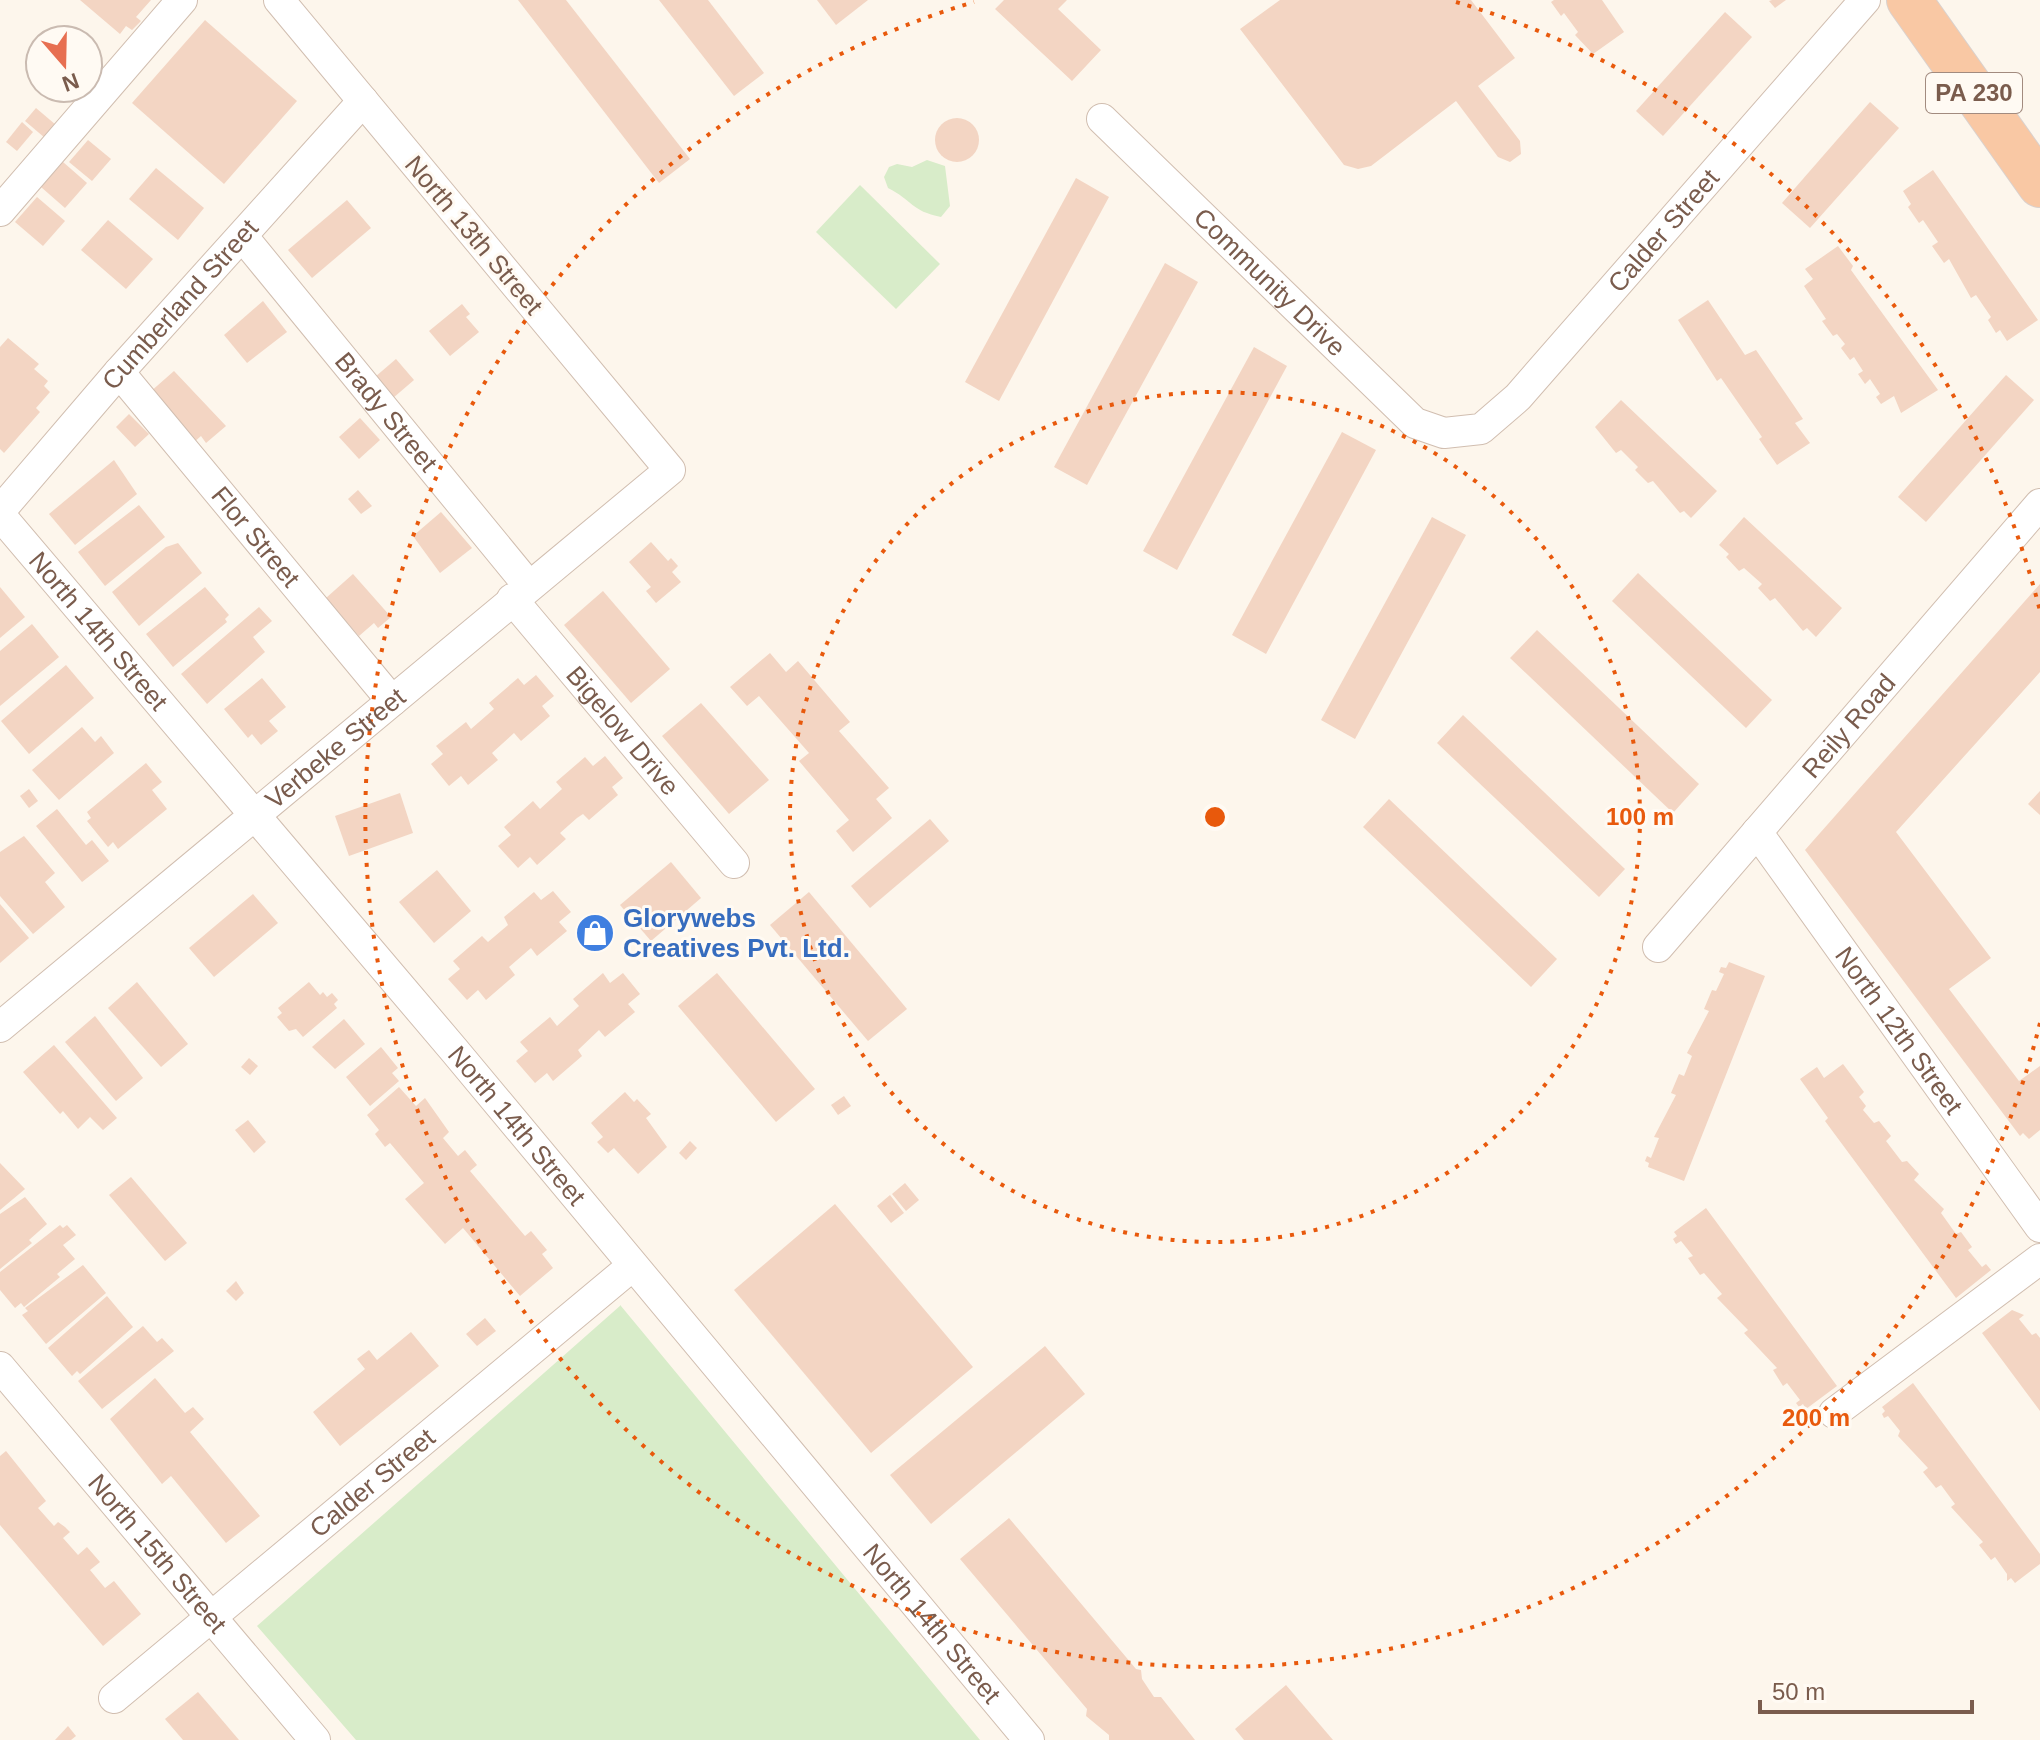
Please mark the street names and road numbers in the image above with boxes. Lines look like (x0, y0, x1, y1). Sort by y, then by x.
road number: PA 230 (1926, 73, 2022, 113)
street label: North 13th Street (399, 150, 550, 321)
street label: Calder Street (1602, 163, 1726, 298)
street label: Community Drive (1188, 202, 1352, 362)
street label: Cumberland Street (96, 213, 265, 396)
street label: Brady Street (329, 346, 444, 478)
street label: Flor Street (205, 480, 306, 594)
street label: North 14th Street (23, 546, 174, 717)
street label: Bigelow Drive (560, 660, 685, 801)
street label: Reily Road (1796, 668, 1902, 784)
street label: Verbeke Street (260, 681, 412, 815)
street label: North 12th Street (1829, 941, 1969, 1120)
street label: North 14th Street (442, 1040, 592, 1212)
street label: Calder Street (304, 1422, 441, 1543)
street label: North 15th Street (82, 1468, 233, 1639)
street label: North 14th Street (857, 1538, 1007, 1710)

